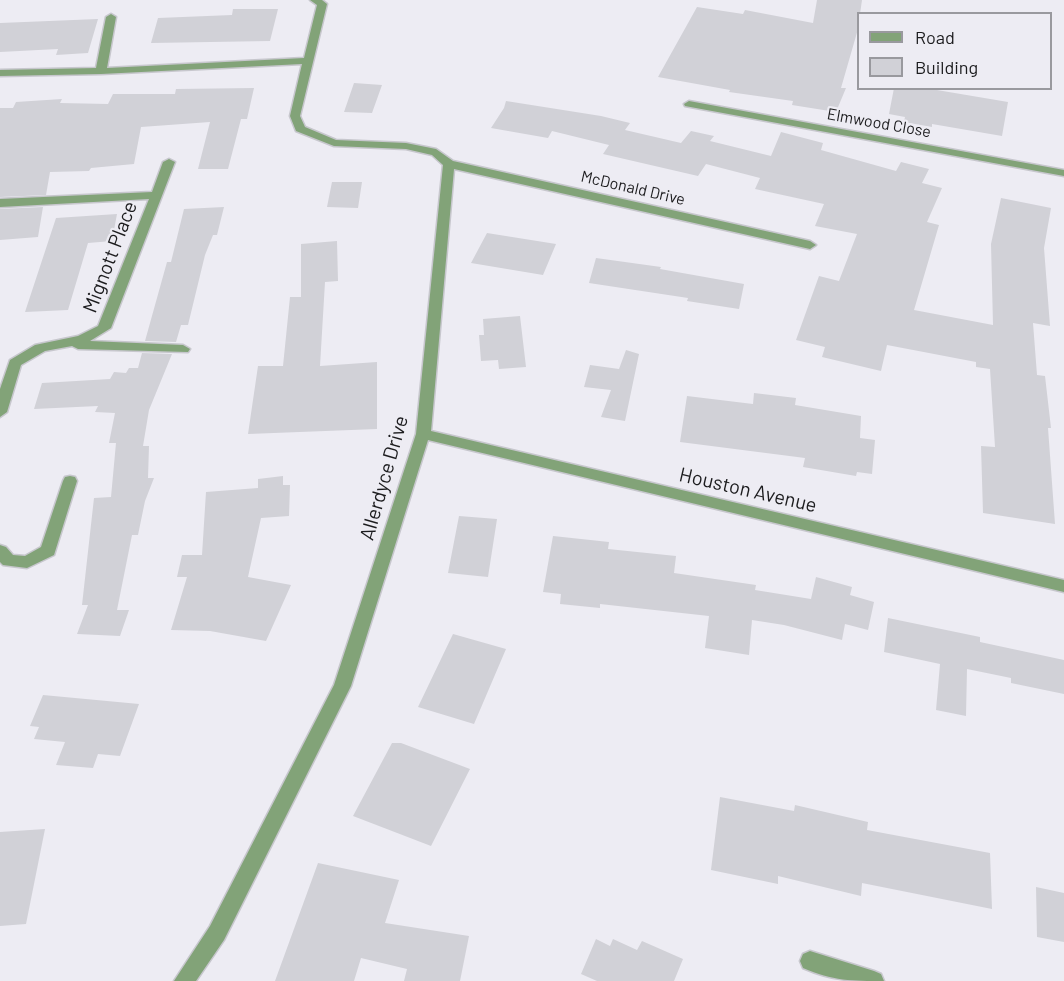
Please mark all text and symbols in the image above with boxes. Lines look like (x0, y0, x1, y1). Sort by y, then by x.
legend (857, 12, 1052, 90)
text: Road (915, 26, 955, 48)
text: Building (915, 56, 978, 78)
street label: Elmwood Close (825, 104, 933, 142)
street label: McDonald Drive (579, 167, 687, 209)
street label: Mignott Place (78, 198, 142, 316)
street label: Allerdyce Drive (355, 413, 413, 543)
street label: Houston Avenue (677, 463, 819, 517)

